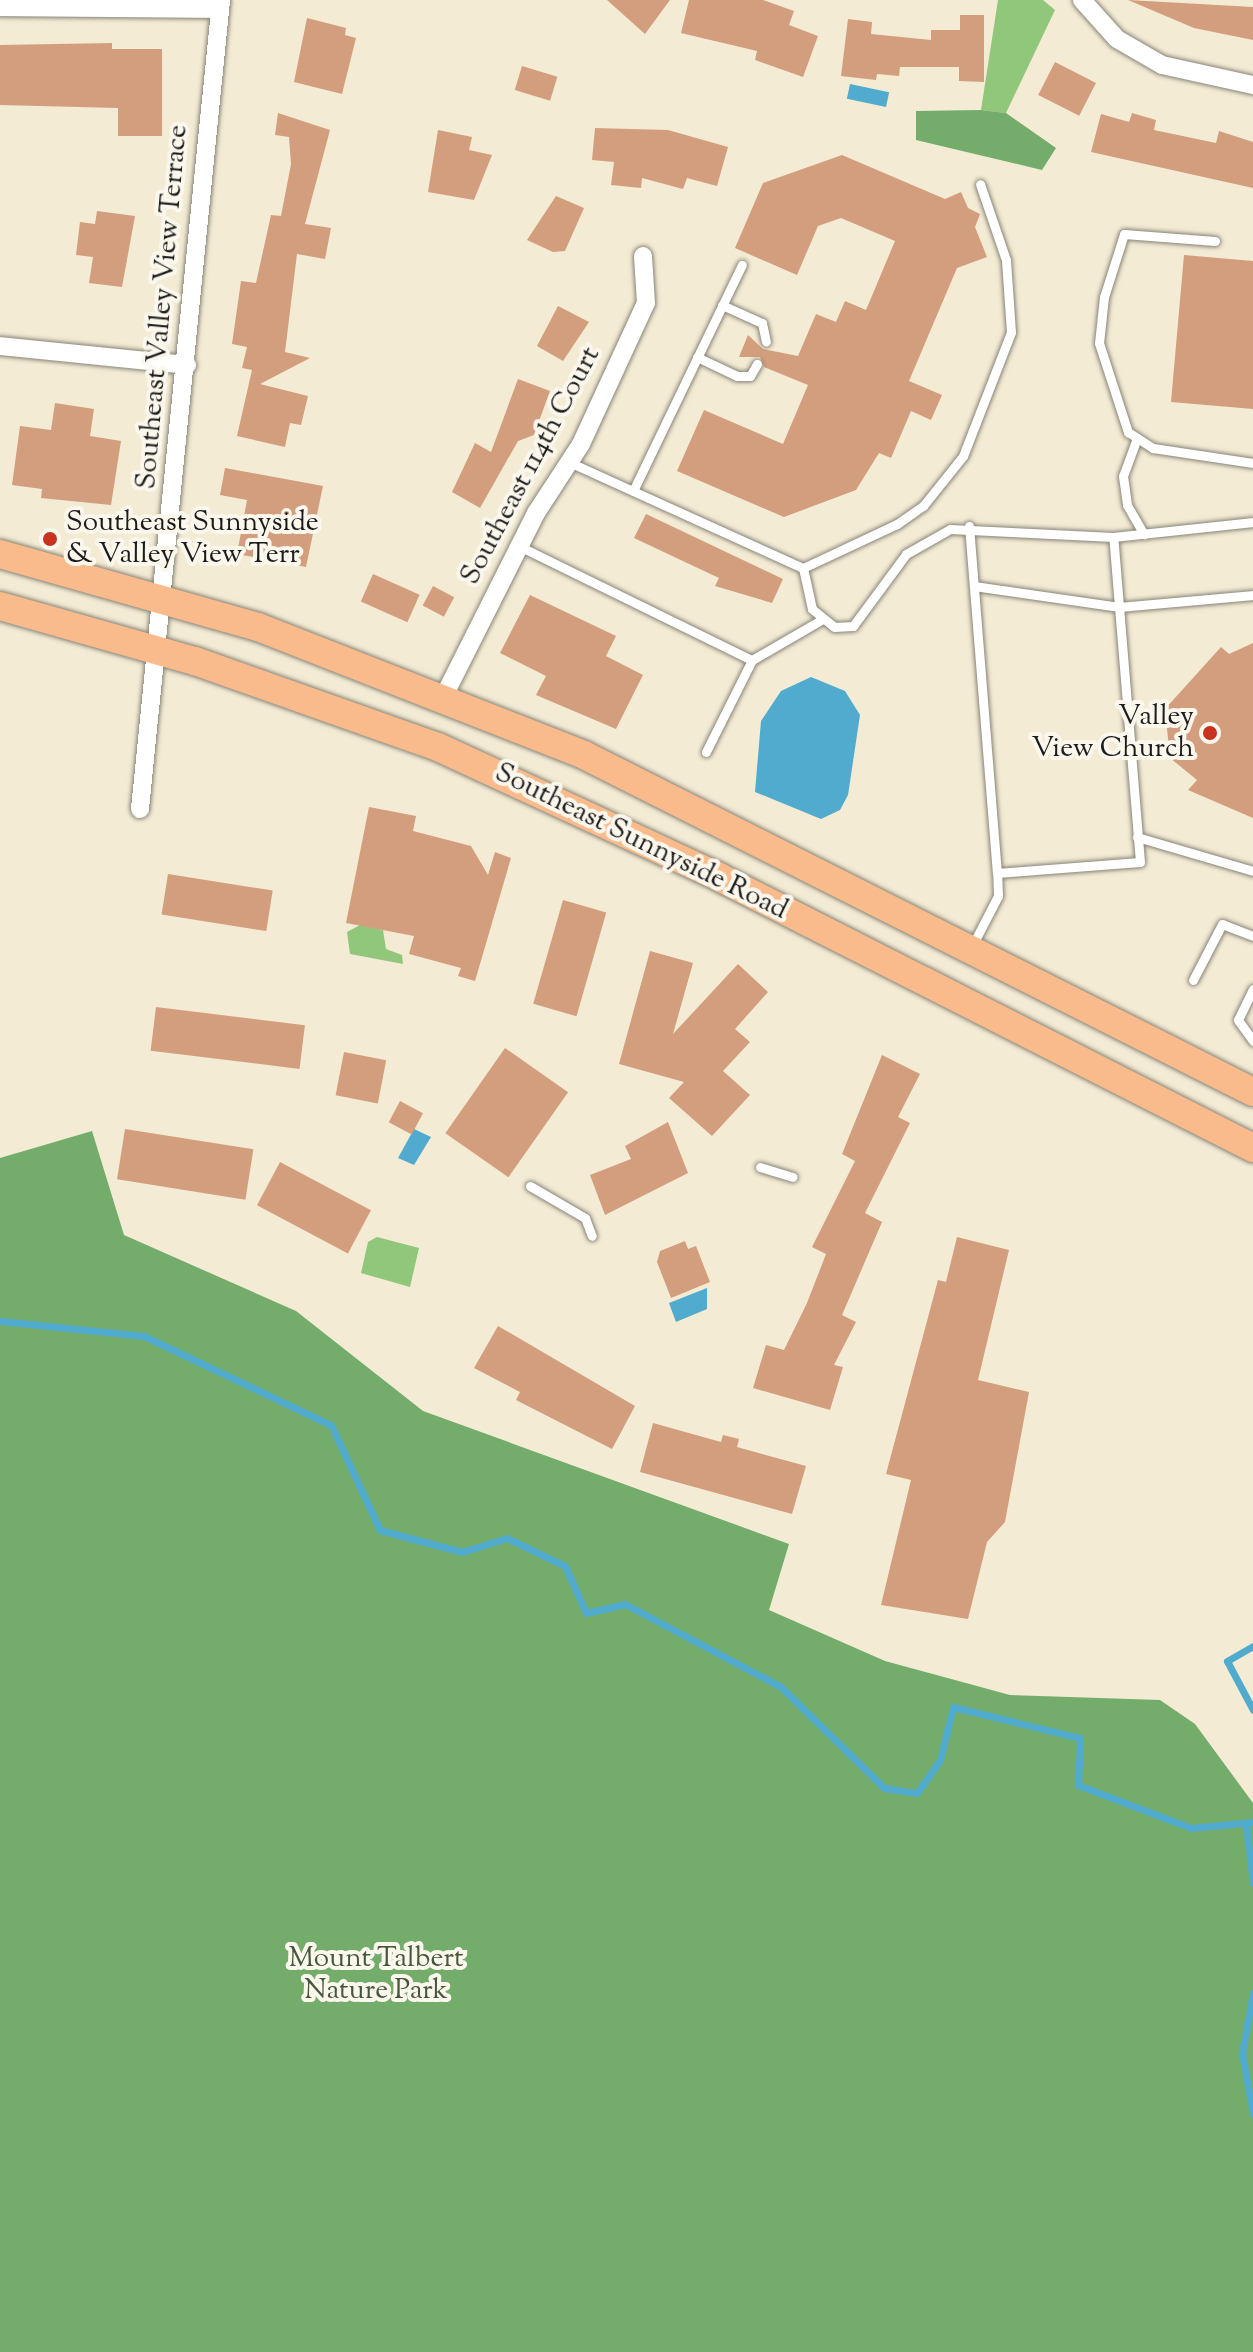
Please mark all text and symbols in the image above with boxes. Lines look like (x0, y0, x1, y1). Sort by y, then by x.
street label: Southeast Valley View Terrace (130, 123, 196, 491)
street label: Southeast 114th Court (454, 341, 608, 591)
place label: Southeast Sunnyside & Valley View Terr (66, 506, 319, 572)
marker: Southeast Sunnyside & Valley View Terr (41, 530, 59, 548)
place label: Valley View Church (1031, 700, 1194, 766)
marker: Valley View Church (1201, 724, 1219, 742)
street label: Southeast Sunnyside Road (489, 756, 793, 928)
park label: Mount Talbert Nature Park (288, 1942, 464, 2008)

